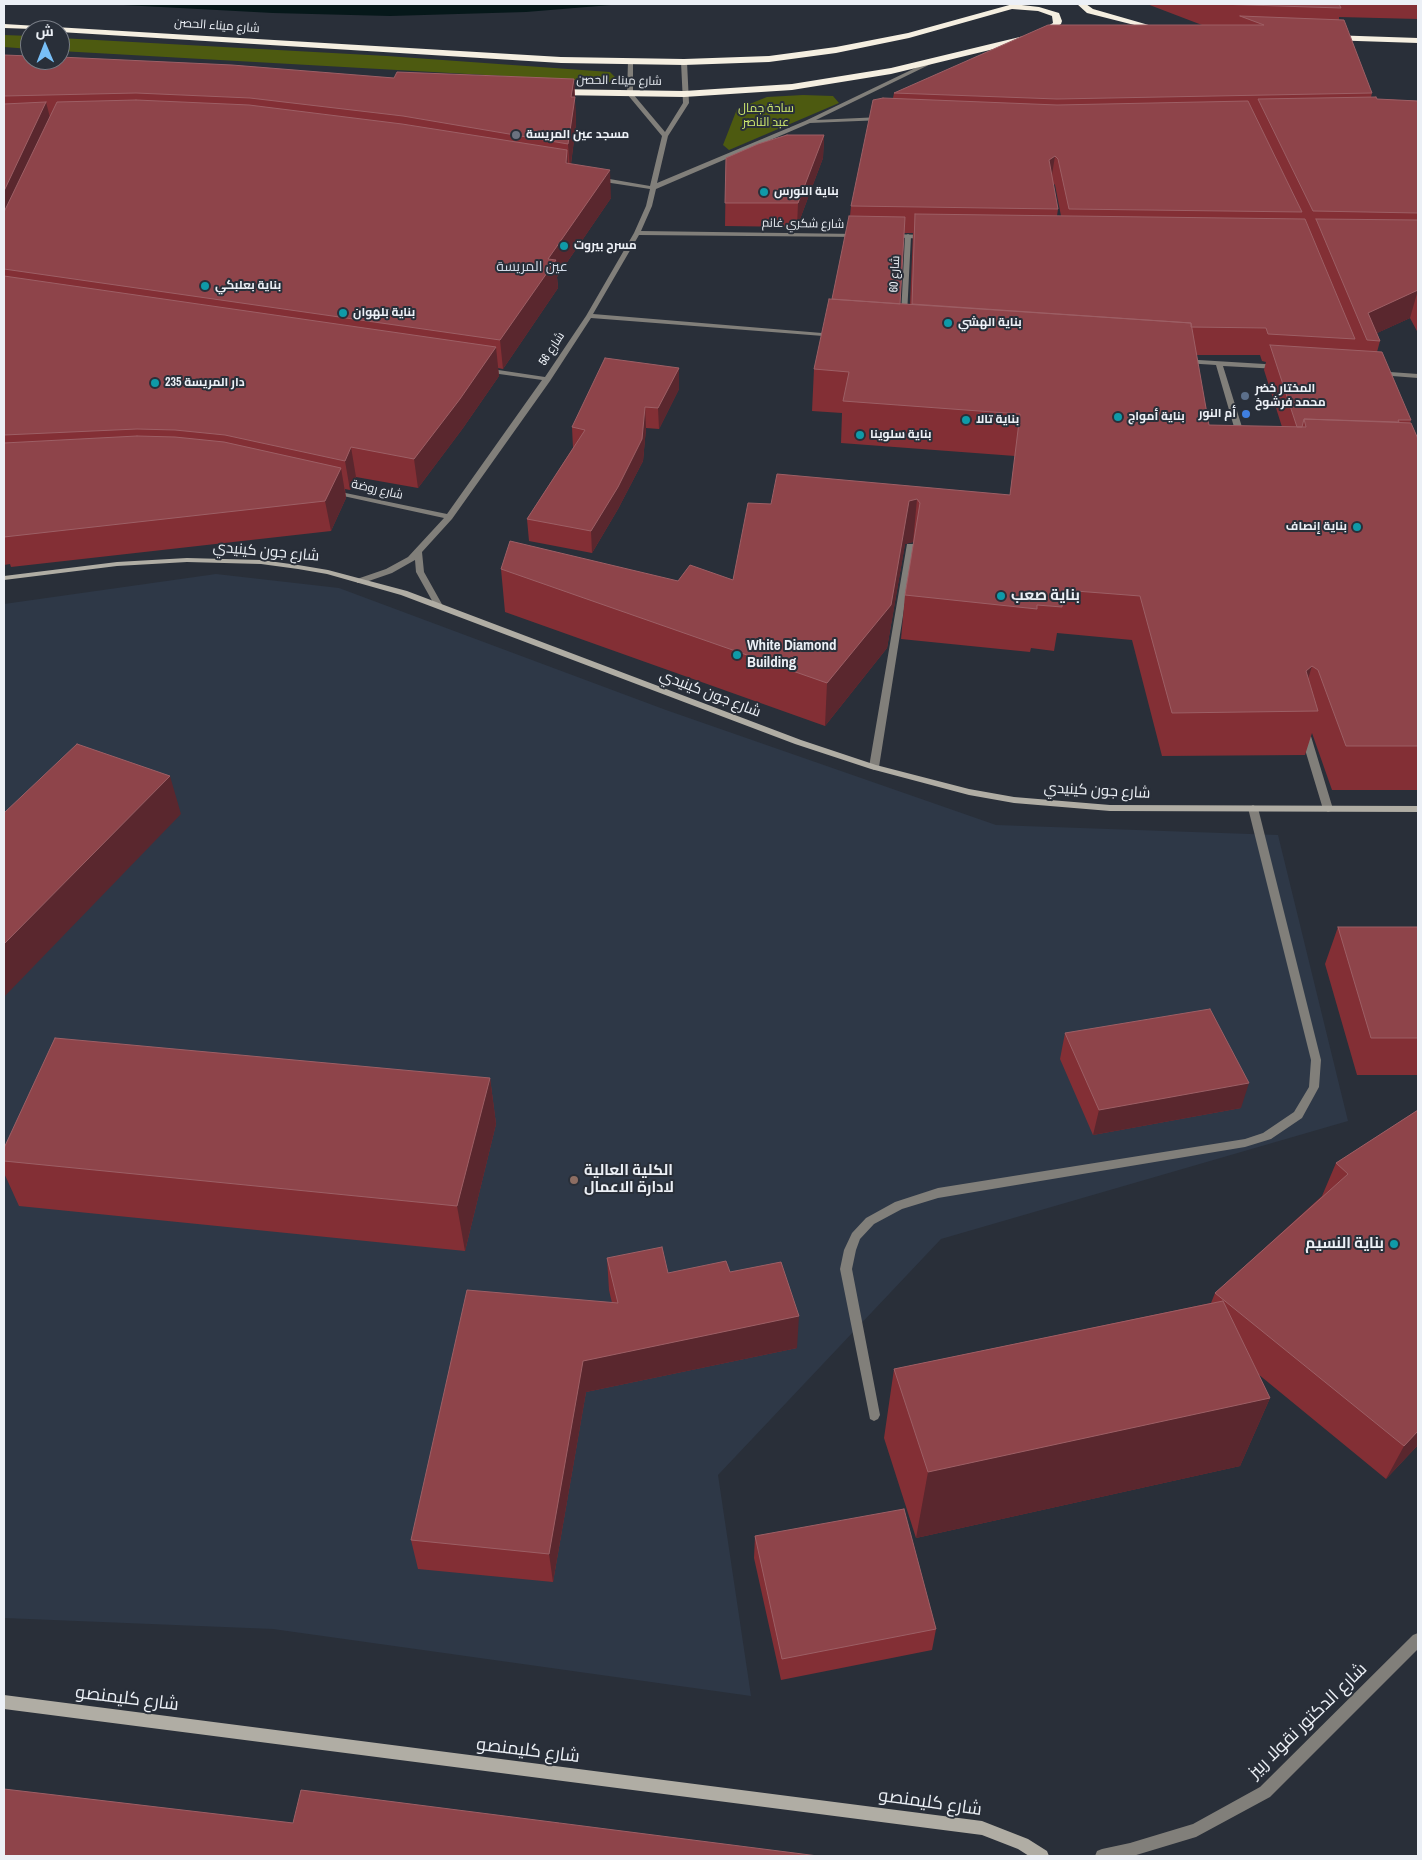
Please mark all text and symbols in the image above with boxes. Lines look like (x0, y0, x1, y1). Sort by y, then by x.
street label: شارع ميناء الحصن (174, 16, 260, 36)
north arrow (20, 20, 70, 70)
text: ش (36, 22, 54, 40)
street label: شارع ميناء الحصن (576, 73, 662, 89)
park label: ساحة جمال عبد الناصر (738, 102, 794, 130)
place label: مسجد عين المريسة (526, 128, 629, 142)
marker: مسجد عين المريسة (510, 129, 522, 141)
place label: بناية النورس (774, 185, 839, 199)
marker: بناية النورس (758, 186, 770, 198)
street label: شارع شكري غانم (762, 216, 844, 232)
place label: مسرح بيروت (574, 239, 637, 253)
marker: مسرح بيروت (558, 240, 570, 252)
street label: شارع 60 (887, 255, 903, 293)
district label: عين المريسة (496, 259, 568, 275)
place label: بناية بعلبكي (215, 279, 281, 293)
marker: بناية بعلبكي (199, 280, 211, 292)
place label: بناية بَلهَوان (353, 306, 415, 320)
marker: بناية بَلهَوان (337, 307, 349, 319)
place label: بناية الهَشي (958, 316, 1022, 330)
marker: بناية الهَشي (942, 317, 954, 329)
street label: شارع 56 (536, 330, 568, 368)
place label: دار المريسة 235 (165, 376, 245, 390)
marker: دار المريسة 235 (149, 377, 161, 389)
place label: المختار خضر محمد فرشوخ (1255, 382, 1326, 410)
marker: المختار خضر محمد فرشوخ (1239, 390, 1251, 402)
place label: أم النور (1199, 407, 1236, 421)
marker: أم النور (1240, 408, 1252, 420)
place label: بناية أمواج (1128, 410, 1185, 424)
marker: بناية أمواج (1112, 411, 1124, 423)
place label: بناية تالا (976, 413, 1019, 427)
marker: بناية تالا (960, 414, 972, 426)
place label: بناية سلوينا (870, 428, 932, 442)
marker: بناية سلوينا (854, 429, 866, 441)
street label: شارع روضة (350, 477, 404, 503)
place label: بناية إنصاف (1286, 520, 1347, 534)
marker: بناية إنصاف (1351, 521, 1363, 533)
street label: شارع جون كينيدي (212, 538, 320, 566)
place label: بناية صعب (1011, 587, 1080, 605)
marker: بناية صعب (995, 590, 1007, 602)
place label: White Diamond Building (747, 637, 837, 672)
marker: White Diamond Building (731, 649, 743, 661)
street label: شارع جون كينيدي (657, 666, 763, 722)
street label: شارع جون كينيدي (1043, 779, 1151, 803)
place label: الكلية العالية لادارة الاعمال (584, 1162, 674, 1197)
marker: الكلية العالية لادارة الاعمال (568, 1174, 580, 1186)
place label: بناية النسيم (1305, 1235, 1384, 1253)
marker: بناية النسيم (1388, 1238, 1400, 1250)
street label: شارع الدكتور نقولا ربيز (1244, 1659, 1372, 1783)
street label: شارع كليمنصو (74, 1682, 180, 1716)
street label: شارع كليمنصو (475, 1734, 581, 1768)
street label: شارع كليمنصو (877, 1785, 983, 1821)

